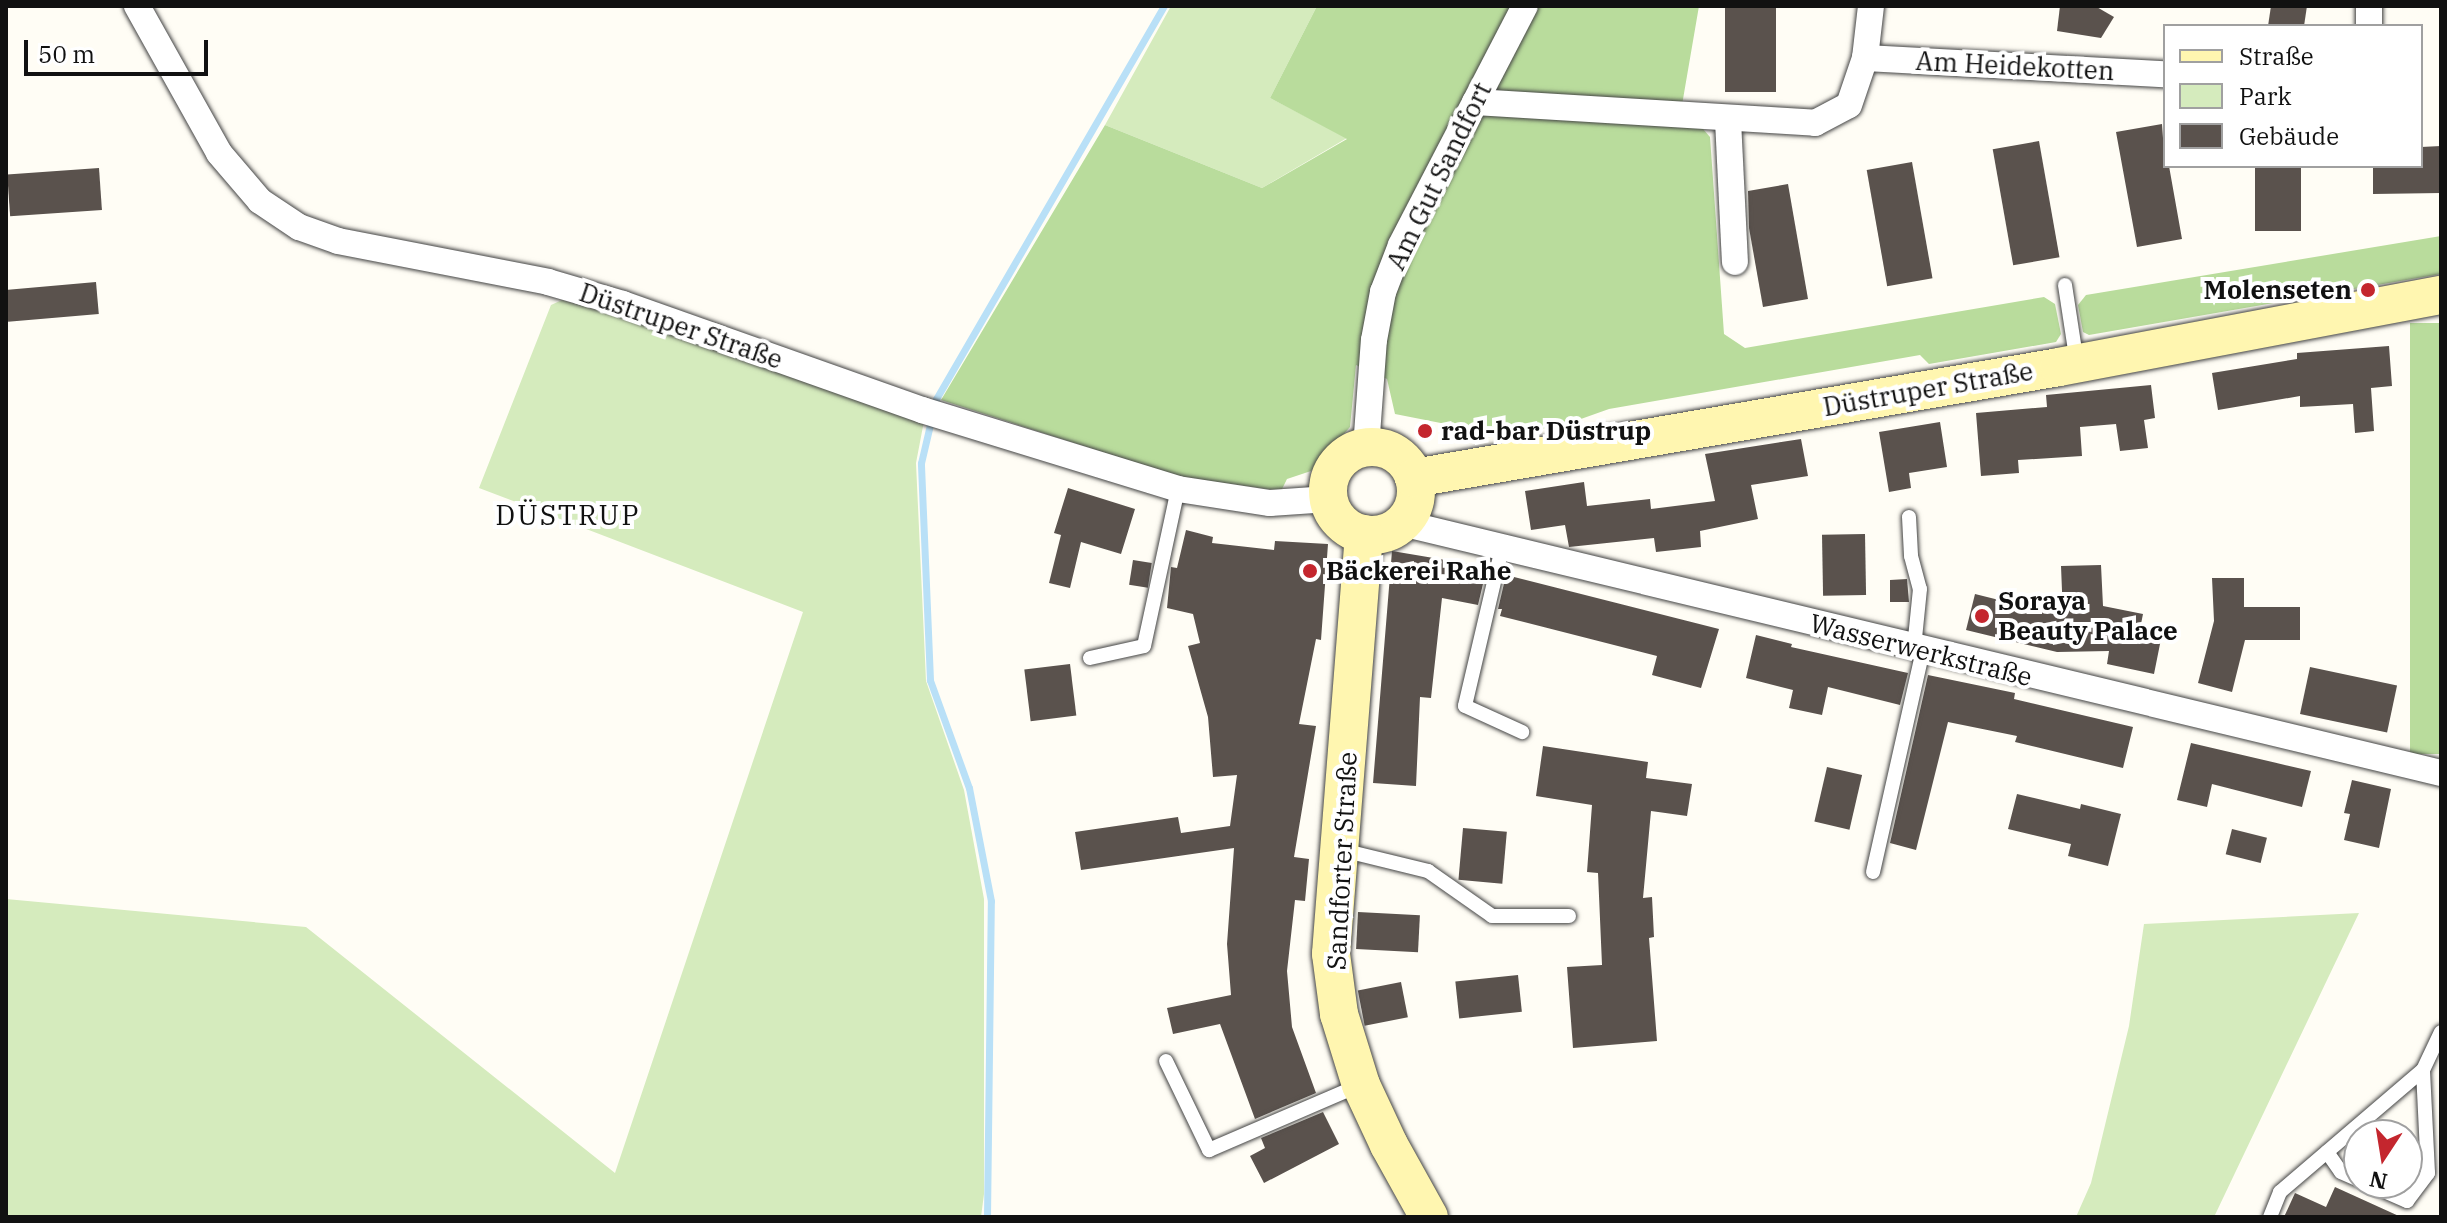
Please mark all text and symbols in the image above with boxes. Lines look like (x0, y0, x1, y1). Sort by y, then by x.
scale bar (28, 24, 212, 74)
legend (2163, 24, 2423, 168)
text: 50 m (38, 38, 95, 70)
text: Straße (2239, 40, 2314, 72)
street label: Am Heidekotten (1915, 45, 2115, 87)
street label: Am Gut Sandfort (1380, 77, 1498, 275)
text: Park (2239, 80, 2291, 112)
text: Gebäude (2239, 120, 2339, 152)
place label: Molenseten (2204, 274, 2352, 306)
street label: Düstruper Straße (575, 277, 787, 375)
marker: Molenseten (2359, 281, 2377, 299)
street label: Düstruper Straße (1821, 355, 2035, 423)
place label: rad-bar Düstrup (1441, 415, 1651, 447)
marker: rad-bar Düstrup (1416, 422, 1434, 440)
district label: DÜSTRUP (495, 498, 641, 532)
place label: Bäckerei Rahe (1326, 555, 1511, 587)
marker: Bäckerei Rahe (1301, 562, 1319, 580)
place label: Soraya Beauty Palace (1998, 585, 2178, 646)
street label: Wasserwerkstraße (1807, 607, 2035, 693)
marker: Soraya Beauty Palace (1973, 607, 1991, 625)
street label: Sandforter Straße (1321, 751, 1363, 971)
north arrow (2343, 1119, 2423, 1199)
text: N (2367, 1165, 2390, 1197)

